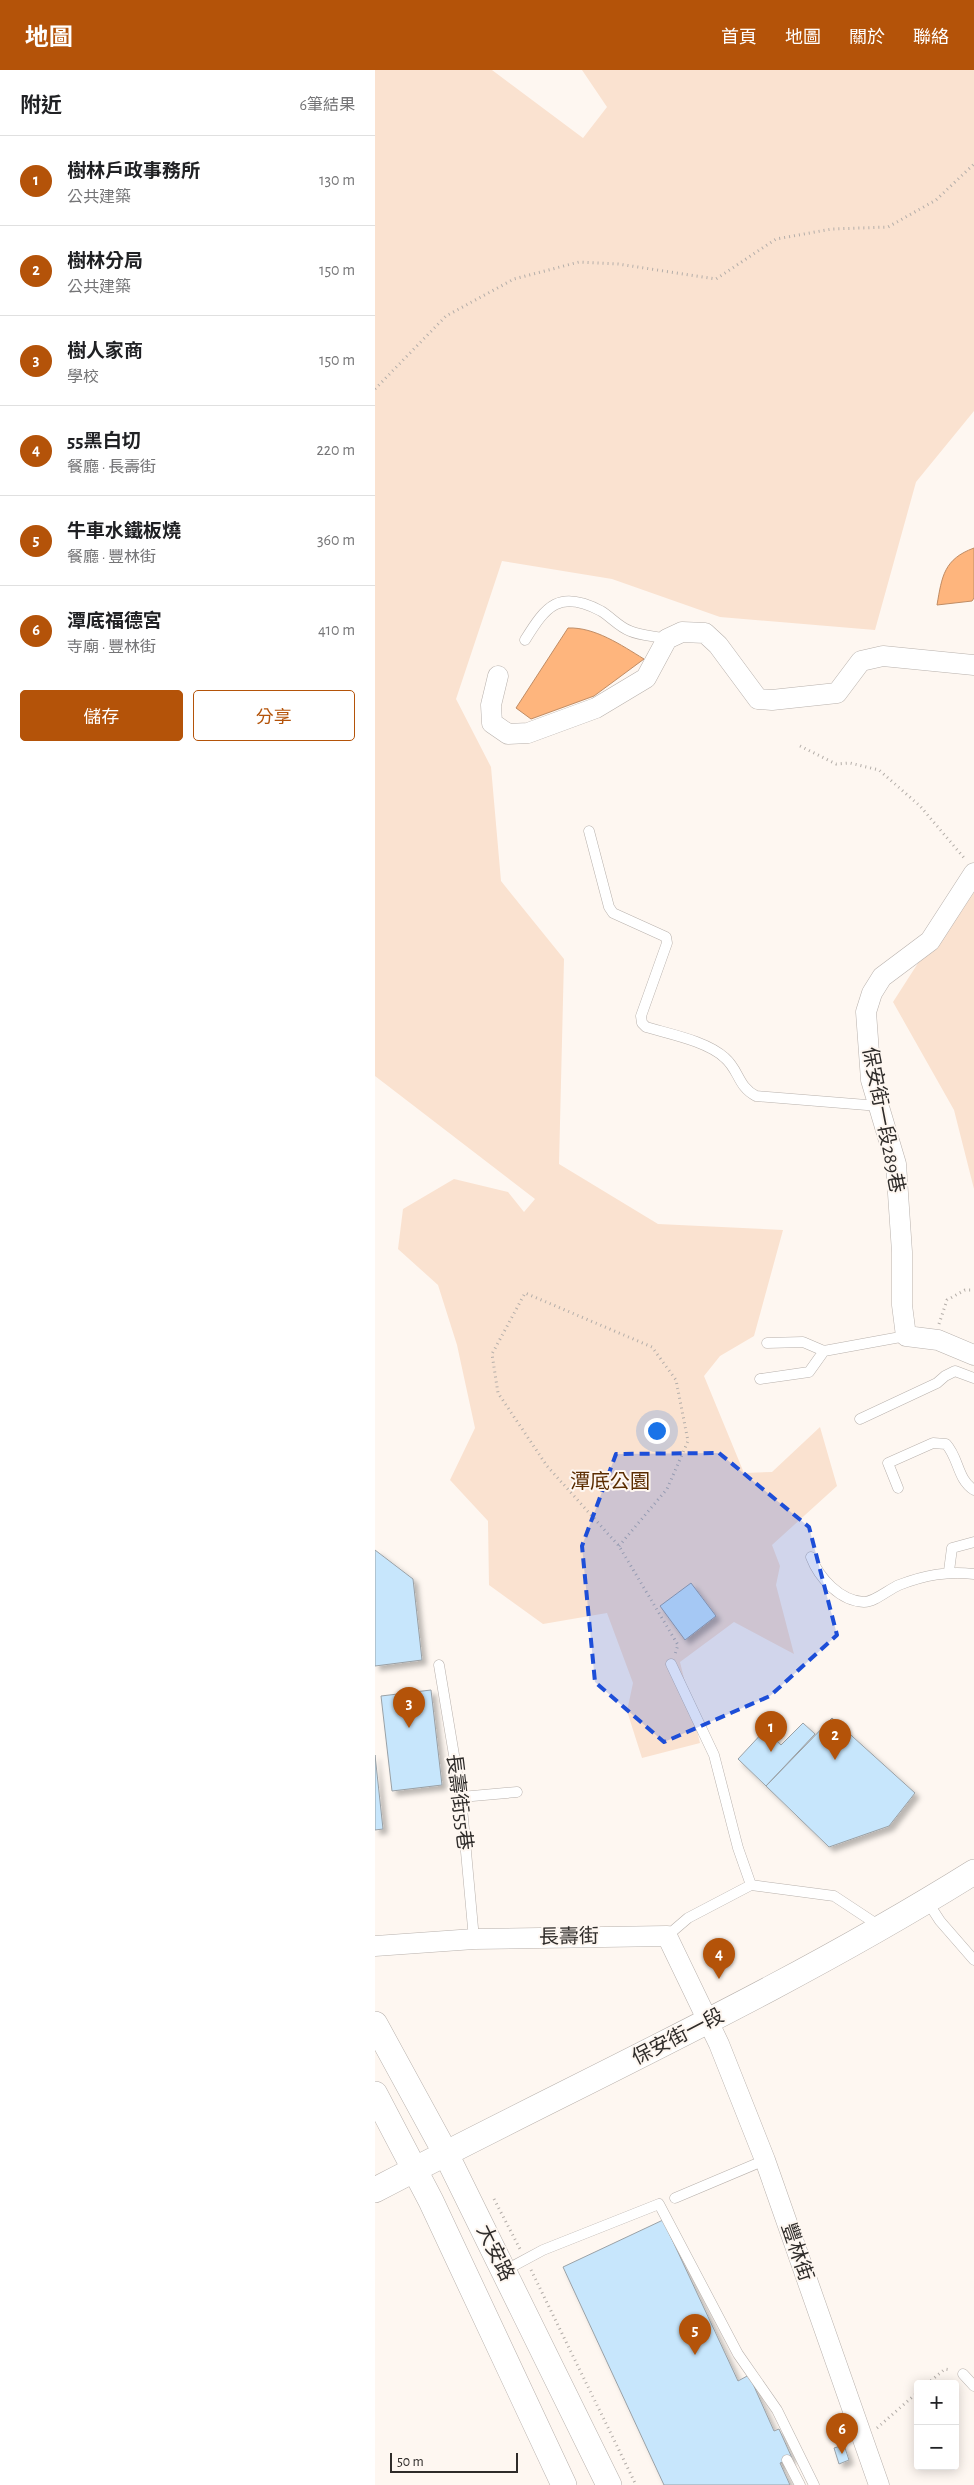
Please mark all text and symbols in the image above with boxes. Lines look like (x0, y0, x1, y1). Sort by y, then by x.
text: 地圖 (25, 26, 73, 50)
text: 首頁 (721, 29, 757, 47)
text: 地圖 (785, 29, 821, 47)
text: 關於 (849, 29, 885, 47)
text: 聯絡 (913, 29, 949, 47)
text: 附近 (20, 95, 62, 116)
text: 6筆結果 (299, 97, 355, 113)
text: 樹林戶政事務所 (67, 162, 200, 181)
text: 1 (33, 172, 39, 188)
text: 130 m (319, 172, 355, 188)
text: 公共建築 (67, 189, 131, 205)
text: 樹林分局 (67, 252, 143, 271)
text: 2 (32, 262, 40, 278)
text: 150 m (319, 262, 355, 278)
text: 公共建築 (67, 279, 131, 295)
text: 樹人家商 (67, 342, 143, 361)
text: 3 (33, 352, 39, 368)
text: 150 m (319, 352, 355, 368)
text: 學校 (67, 369, 99, 385)
text: 55黑白切 (67, 432, 140, 451)
text: 4 (32, 442, 40, 458)
text: 220 m (317, 442, 355, 458)
text: 餐廳 · 長壽街 (67, 459, 156, 475)
text: 牛車水鐵板燒 (67, 522, 181, 541)
text: 5 (33, 532, 39, 548)
text: 360 m (317, 532, 355, 548)
text: 餐廳 · 豐林街 (67, 549, 156, 565)
text: 潭底福德宮 (67, 612, 162, 631)
text: 6 (32, 622, 40, 638)
text: 410 m (318, 622, 355, 638)
text: 寺廟 · 豐林街 (67, 639, 156, 655)
button: 儲存 (20, 690, 183, 741)
button: 分享 (193, 690, 355, 741)
street label: 保安街一段289巷 (859, 1045, 908, 1195)
your location (644, 1418, 670, 1444)
park label: 潭底公園 (570, 1471, 650, 1492)
pin: 3 (393, 1687, 425, 1728)
pin: 1 (755, 1711, 787, 1752)
pin: 2 (819, 1719, 851, 1760)
street label: 長壽街55巷 (443, 1753, 476, 1851)
street label: 長壽街 (539, 1925, 599, 1948)
pin: 4 (703, 1938, 735, 1979)
street label: 保安街一段 (628, 2004, 727, 2069)
street label: 豐林街 (778, 2220, 817, 2284)
street label: 大安路 (473, 2221, 518, 2284)
pin: 5 (679, 2314, 711, 2355)
map controls (914, 2380, 959, 2470)
button: + (914, 2380, 959, 2425)
pin: 6 (826, 2413, 858, 2454)
button: − (914, 2425, 959, 2470)
scale bar (390, 2450, 517, 2473)
text: 50 m (397, 2455, 424, 2469)

